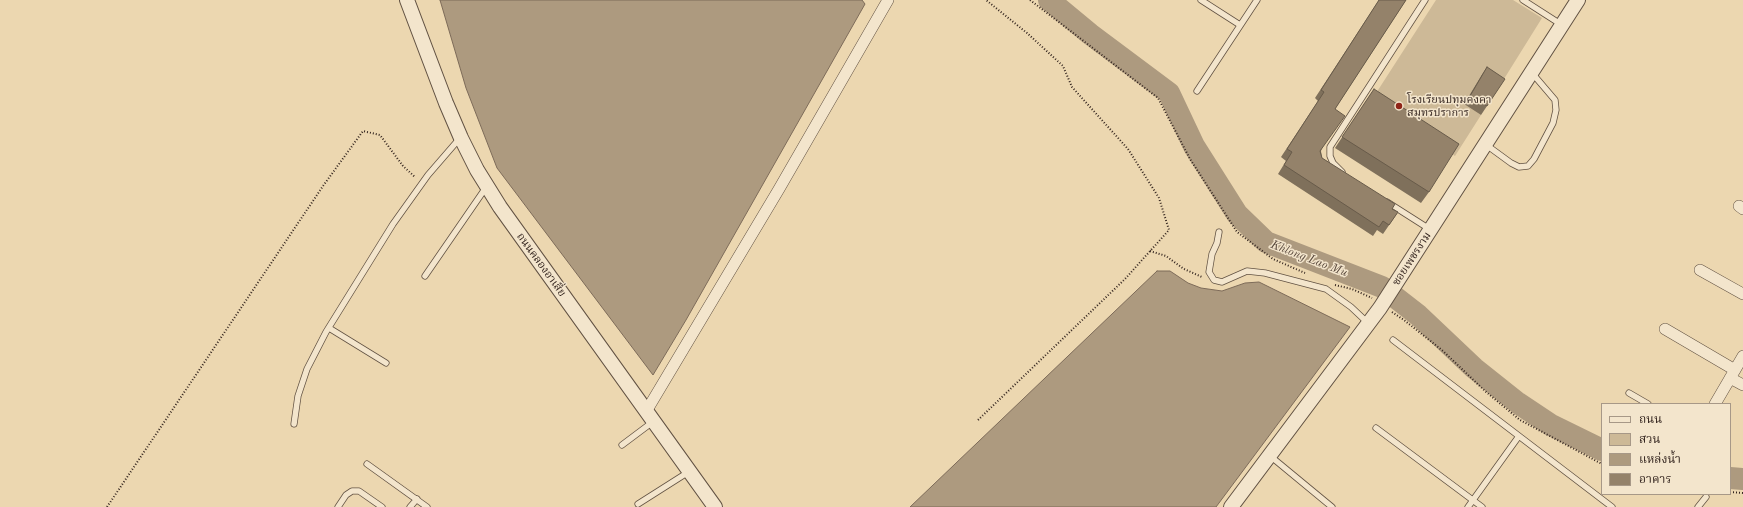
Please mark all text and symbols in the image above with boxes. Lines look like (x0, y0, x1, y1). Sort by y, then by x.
place label: โรงเรียนปทุมคงคา สมุทรปราการ (1407, 93, 1491, 119)
marker: โรงเรียนปทุมคงคา สมุทรปราการ (1394, 101, 1404, 111)
street label: ซอยเพชรงาม (1390, 230, 1434, 288)
street label: ถนนคลองอาเสี่ย (513, 231, 569, 299)
water label: Khlong Lao Mu (1268, 238, 1350, 280)
legend (1601, 403, 1731, 495)
text: ถนน (1639, 414, 1662, 426)
text: สวน (1639, 434, 1660, 446)
text: แหล่งน้ำ (1639, 454, 1681, 466)
text: อาคาร (1639, 474, 1671, 486)

